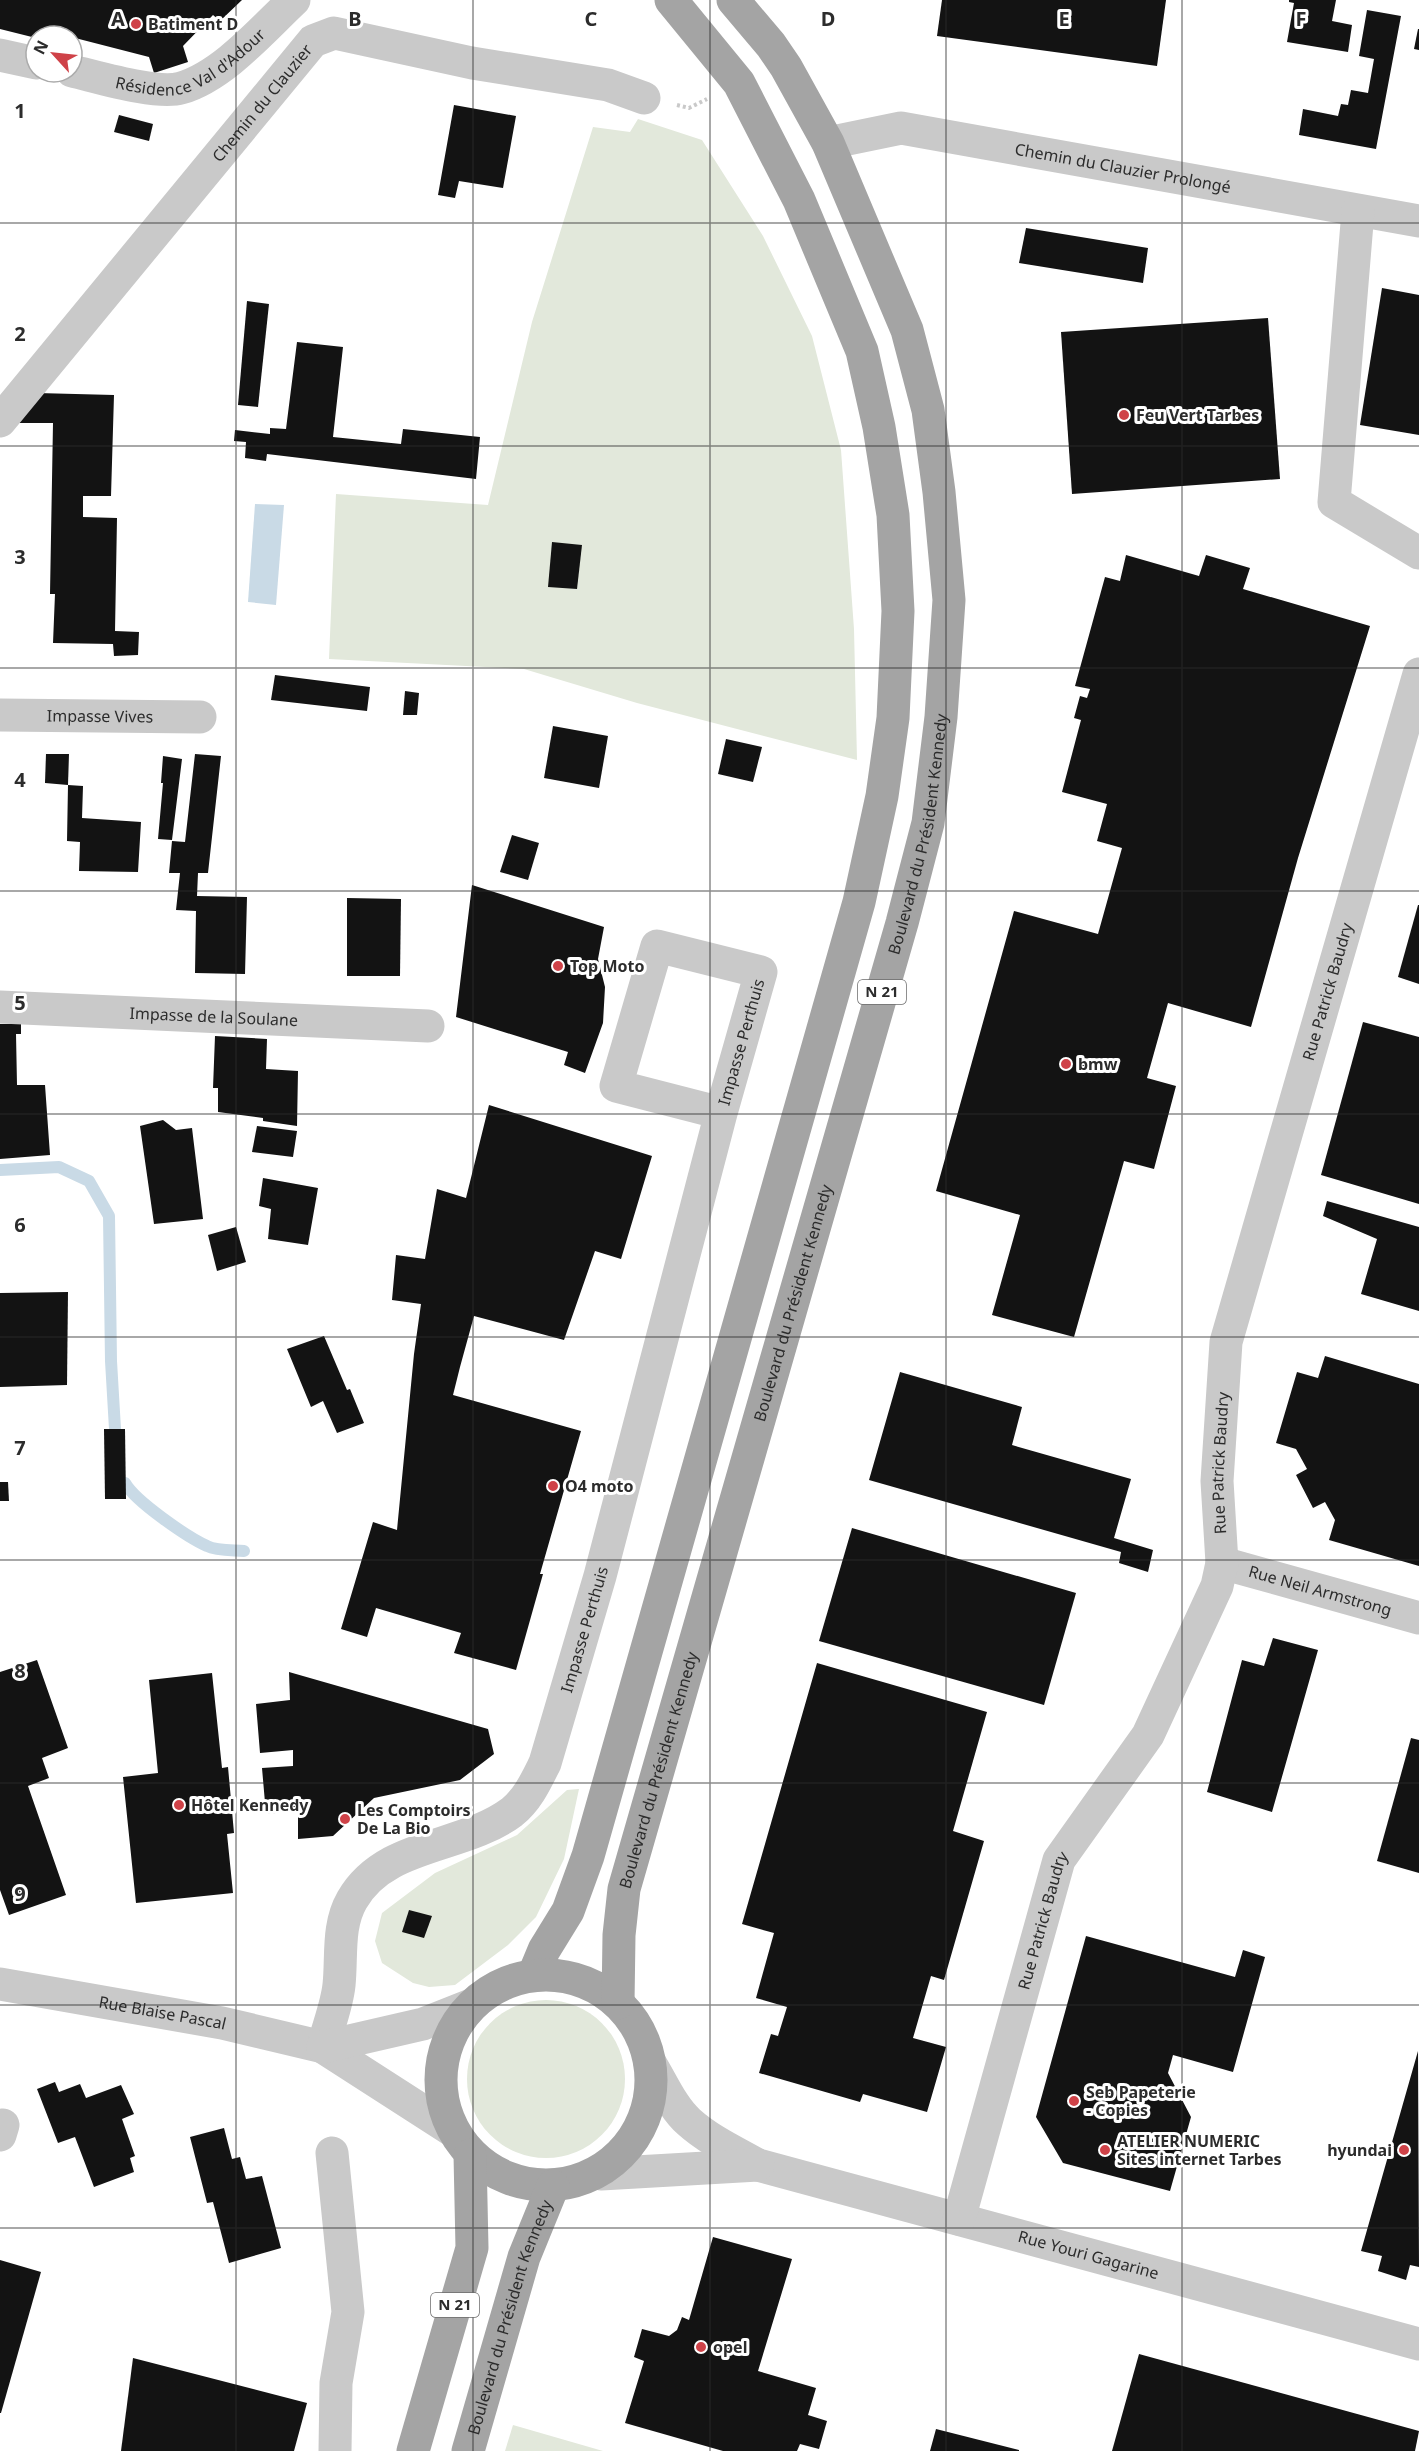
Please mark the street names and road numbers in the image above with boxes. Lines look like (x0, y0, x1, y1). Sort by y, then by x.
street label: Résidence Val d'Adour (106, 16, 268, 88)
street label: Chemin du Clauzier (207, 39, 317, 167)
street label: Chemin du Clauzier Prolongé (1013, 138, 1233, 198)
street label: Impasse Vives (47, 704, 153, 728)
street label: Boulevard du Président Kennedy (883, 712, 952, 957)
street label: Rue Patrick Baudry (1297, 919, 1358, 1063)
street label: Impasse Perthuis (713, 976, 770, 1108)
road number: N 21 (858, 980, 906, 1004)
street label: Impasse de la Soulane (129, 1002, 298, 1031)
street label: Boulevard du Président Kennedy (748, 1181, 837, 1424)
street label: Rue Patrick Baudry (1206, 1390, 1234, 1535)
street label: Rue Neil Armstrong (1246, 1560, 1394, 1621)
street label: Impasse Perthuis (555, 1564, 613, 1695)
street label: Boulevard du Président Kennedy (614, 1648, 703, 1891)
street label: Rue Patrick Baudry (1012, 1846, 1073, 1992)
street label: Rue Blaise Pascal (97, 1991, 228, 2035)
street label: Boulevard du Président Kennedy (462, 2196, 557, 2437)
street label: Rue Youri Gagarine (1016, 2225, 1161, 2284)
road number: N 21 (431, 2293, 479, 2317)

